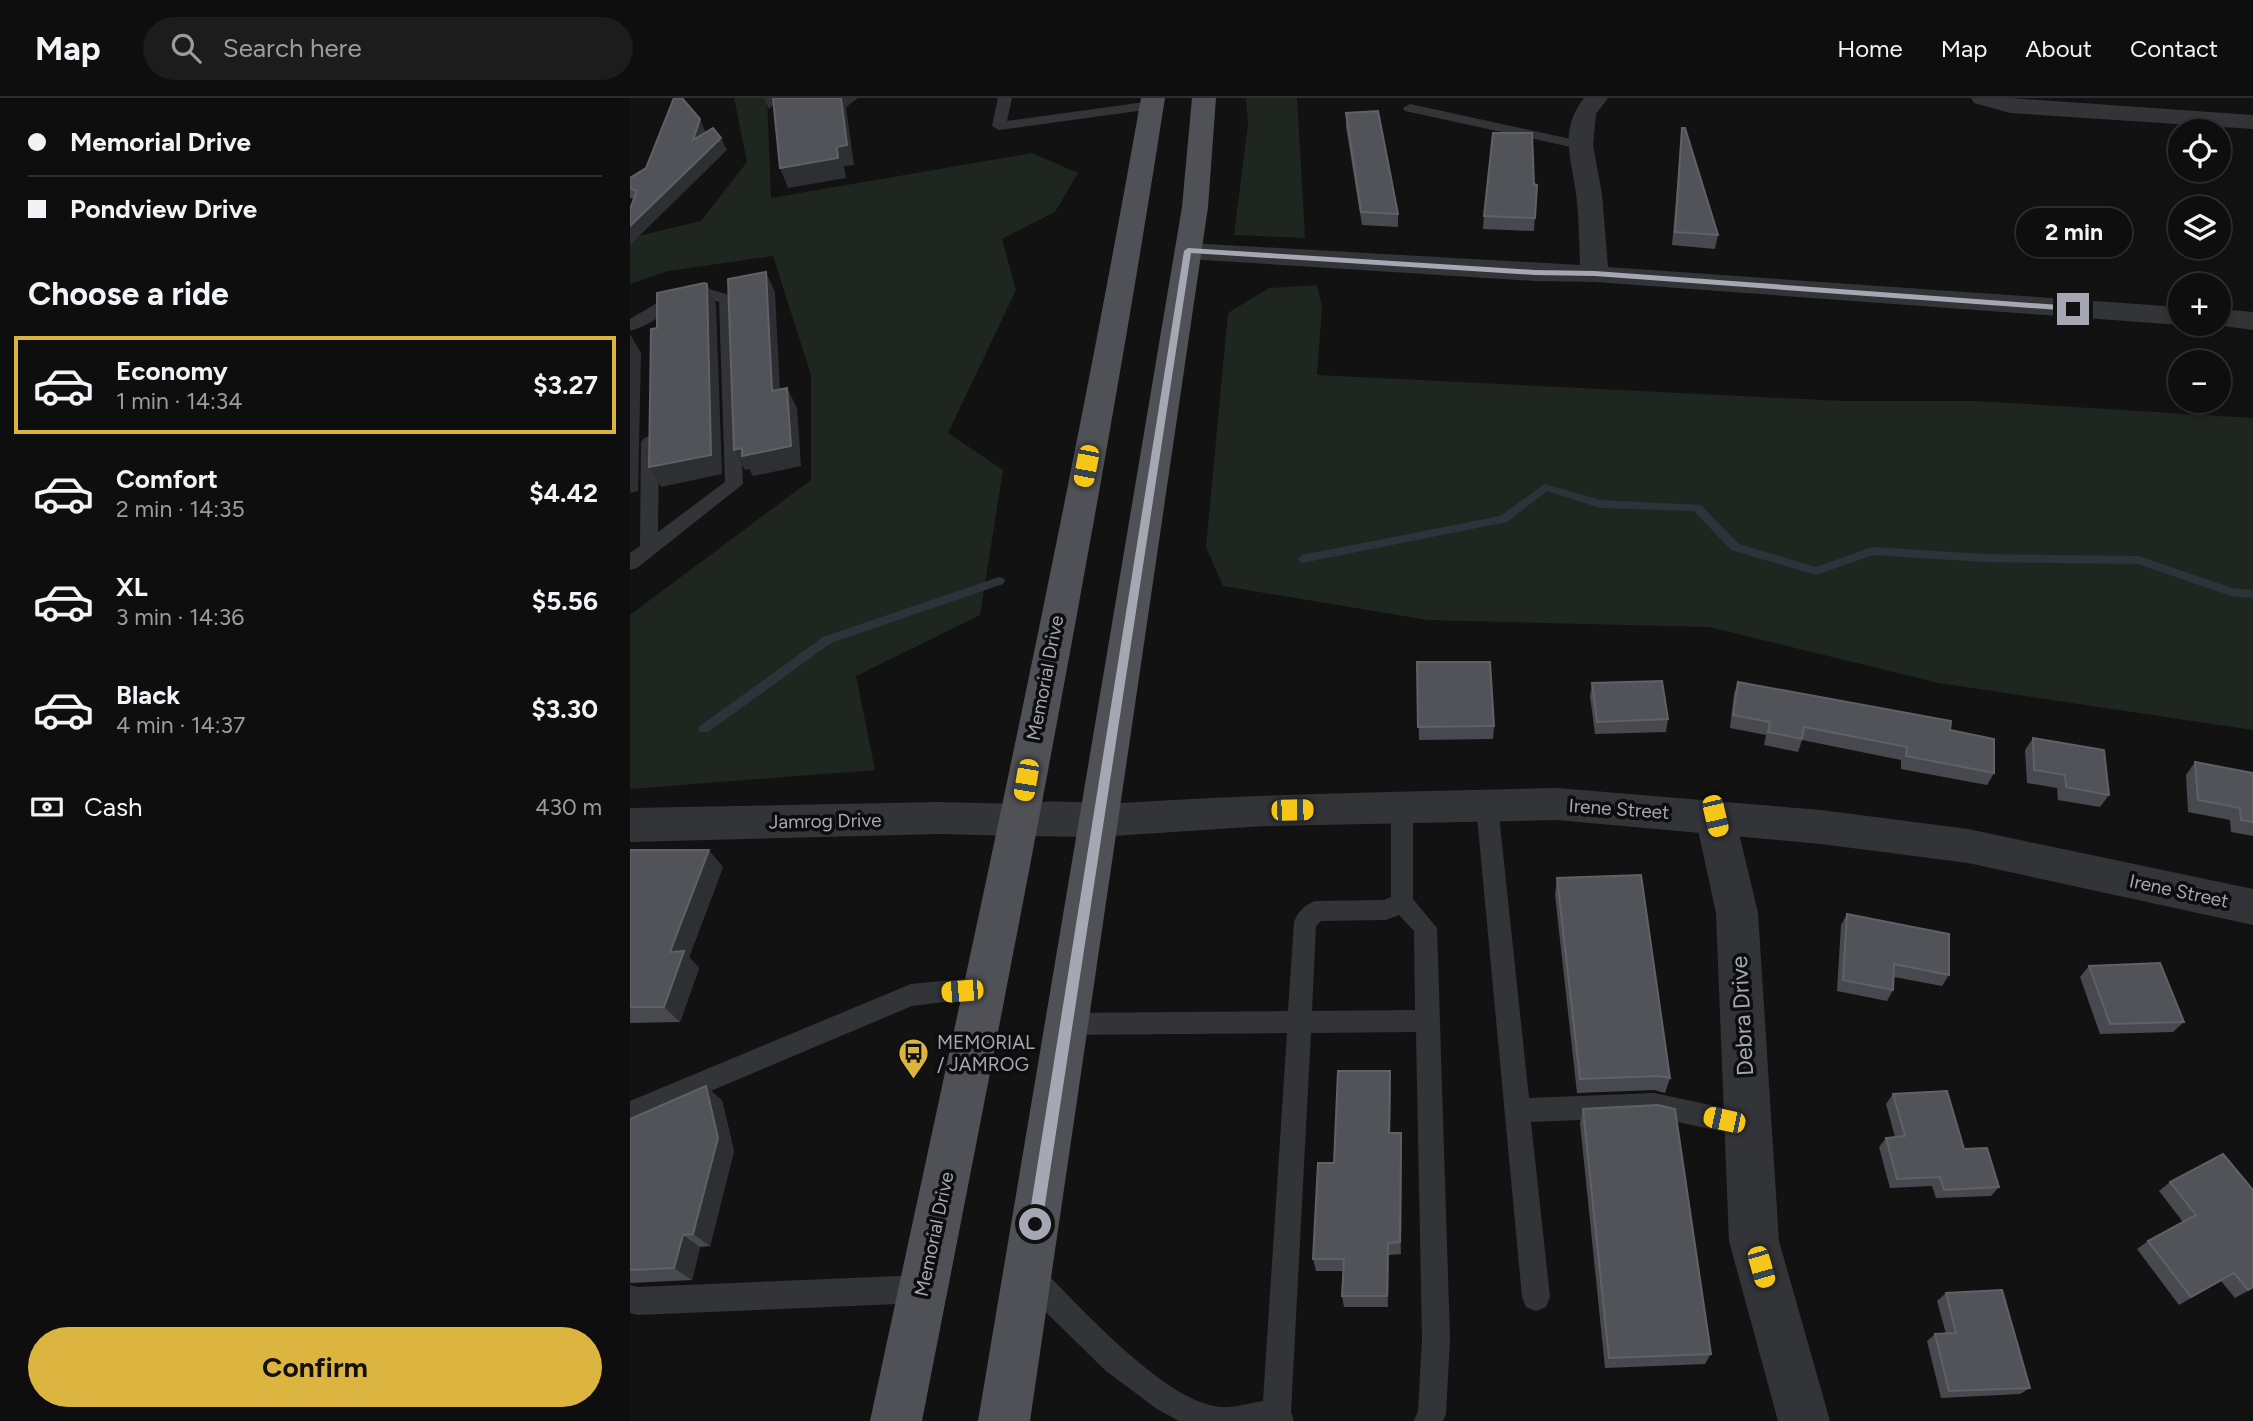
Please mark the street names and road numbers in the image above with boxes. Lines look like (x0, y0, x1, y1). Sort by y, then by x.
street label: Memorial Drive (1022, 613, 1068, 743)
street label: Irene Street (1568, 794, 1670, 824)
street label: Jamrog Drive (768, 809, 882, 833)
street label: Irene Street (2127, 869, 2231, 913)
street label: Debra Drive (1725, 955, 1759, 1077)
street label: Memorial Drive (910, 1170, 958, 1298)

